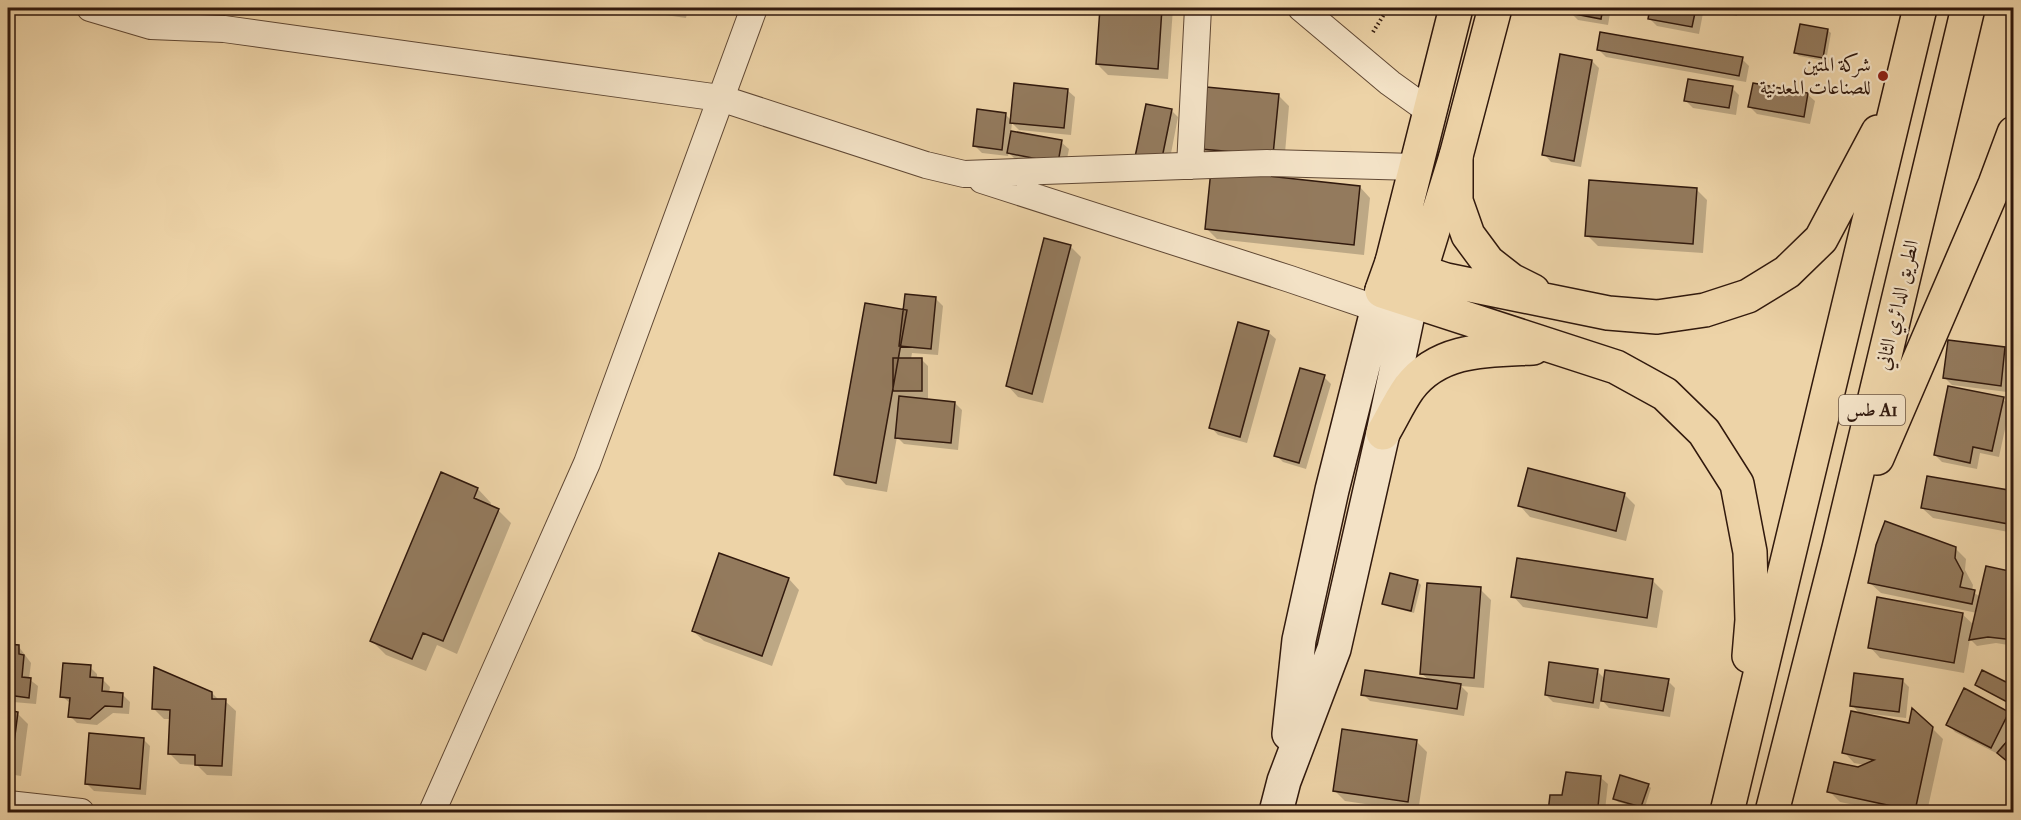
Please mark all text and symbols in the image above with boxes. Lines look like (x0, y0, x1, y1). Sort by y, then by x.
place label: شركة المتين للصناعات المعدنية (1760, 52, 1871, 99)
marker: شركة المتين للصناعات المعدنية (1876, 69, 1890, 83)
street label: الطريق الدائري الثاني (1871, 238, 1927, 373)
road number: طس A1 (1839, 395, 1905, 425)

